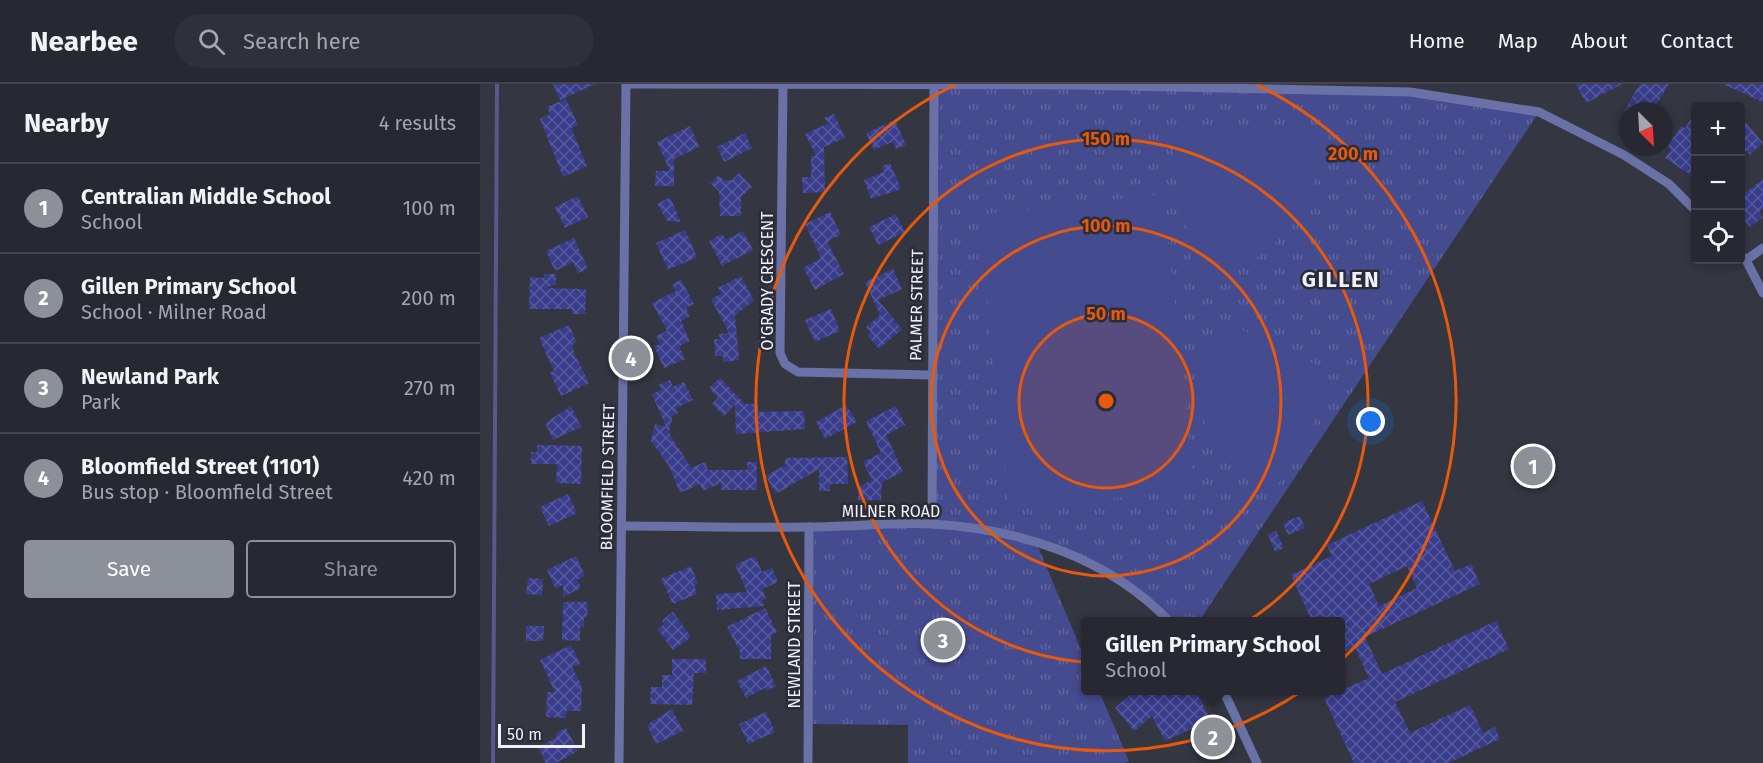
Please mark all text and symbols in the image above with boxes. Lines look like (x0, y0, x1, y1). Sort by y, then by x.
search box (174, 14, 594, 68)
text: Nearbee (30, 25, 138, 58)
icon: search (195, 25, 228, 58)
text: Search here (243, 28, 360, 55)
text: Home (1409, 28, 1465, 54)
text: Map (1498, 28, 1538, 54)
text: About (1571, 28, 1628, 54)
text: Contact (1661, 28, 1733, 54)
north arrow (1619, 102, 1673, 156)
map controls (1691, 102, 1745, 264)
button: + (1691, 102, 1745, 156)
text: Nearby (24, 108, 109, 139)
text: 4 results (379, 111, 456, 135)
text: 150 m (1082, 128, 1130, 150)
text: 200 m (1328, 143, 1378, 165)
button: − (1691, 156, 1745, 210)
text: Centralian Middle School (81, 183, 331, 210)
text: 1 (39, 196, 48, 220)
text: 100 m (403, 196, 456, 220)
text: School (81, 210, 142, 234)
button: locate (1691, 210, 1745, 264)
street label: O'GRADY CRESCENT (758, 211, 777, 350)
text: 100 m (1082, 215, 1130, 237)
street label: PALMER STREET (906, 248, 927, 361)
district label: GILLEN (1302, 266, 1380, 293)
text: Gillen Primary School (81, 273, 296, 300)
text: 2 (38, 286, 49, 310)
text: 200 m (401, 286, 456, 310)
text: School · Milner Road (81, 300, 267, 324)
text: 50 m (1086, 303, 1126, 325)
pin: 4 (612, 336, 650, 380)
text: Newland Park (81, 363, 219, 390)
text: 3 (38, 376, 49, 400)
text: 270 m (404, 376, 456, 400)
text: Park (81, 390, 120, 414)
centre of rings (1096, 391, 1116, 411)
street label: BLOOMFIELD STREET (597, 403, 618, 551)
your location (1356, 407, 1385, 436)
pin: 1 (1514, 444, 1552, 488)
text: Bloomfield Street (1101) (81, 453, 319, 480)
text: 4 (38, 466, 49, 490)
text: 420 m (402, 466, 456, 490)
text: Bus stop · Bloomfield Street (81, 480, 333, 504)
street label: MILNER ROAD (842, 502, 940, 521)
button: Save (24, 540, 234, 598)
button: Share (246, 540, 456, 598)
street label: NEWLAND STREET (785, 581, 804, 709)
popup (1081, 617, 1345, 695)
pin: 3 (924, 618, 962, 662)
text: Gillen Primary School (1105, 631, 1321, 658)
text: School (1105, 658, 1167, 682)
pin: 2 (1194, 714, 1232, 760)
scale bar (498, 721, 585, 748)
text: 50 m (507, 725, 542, 744)

